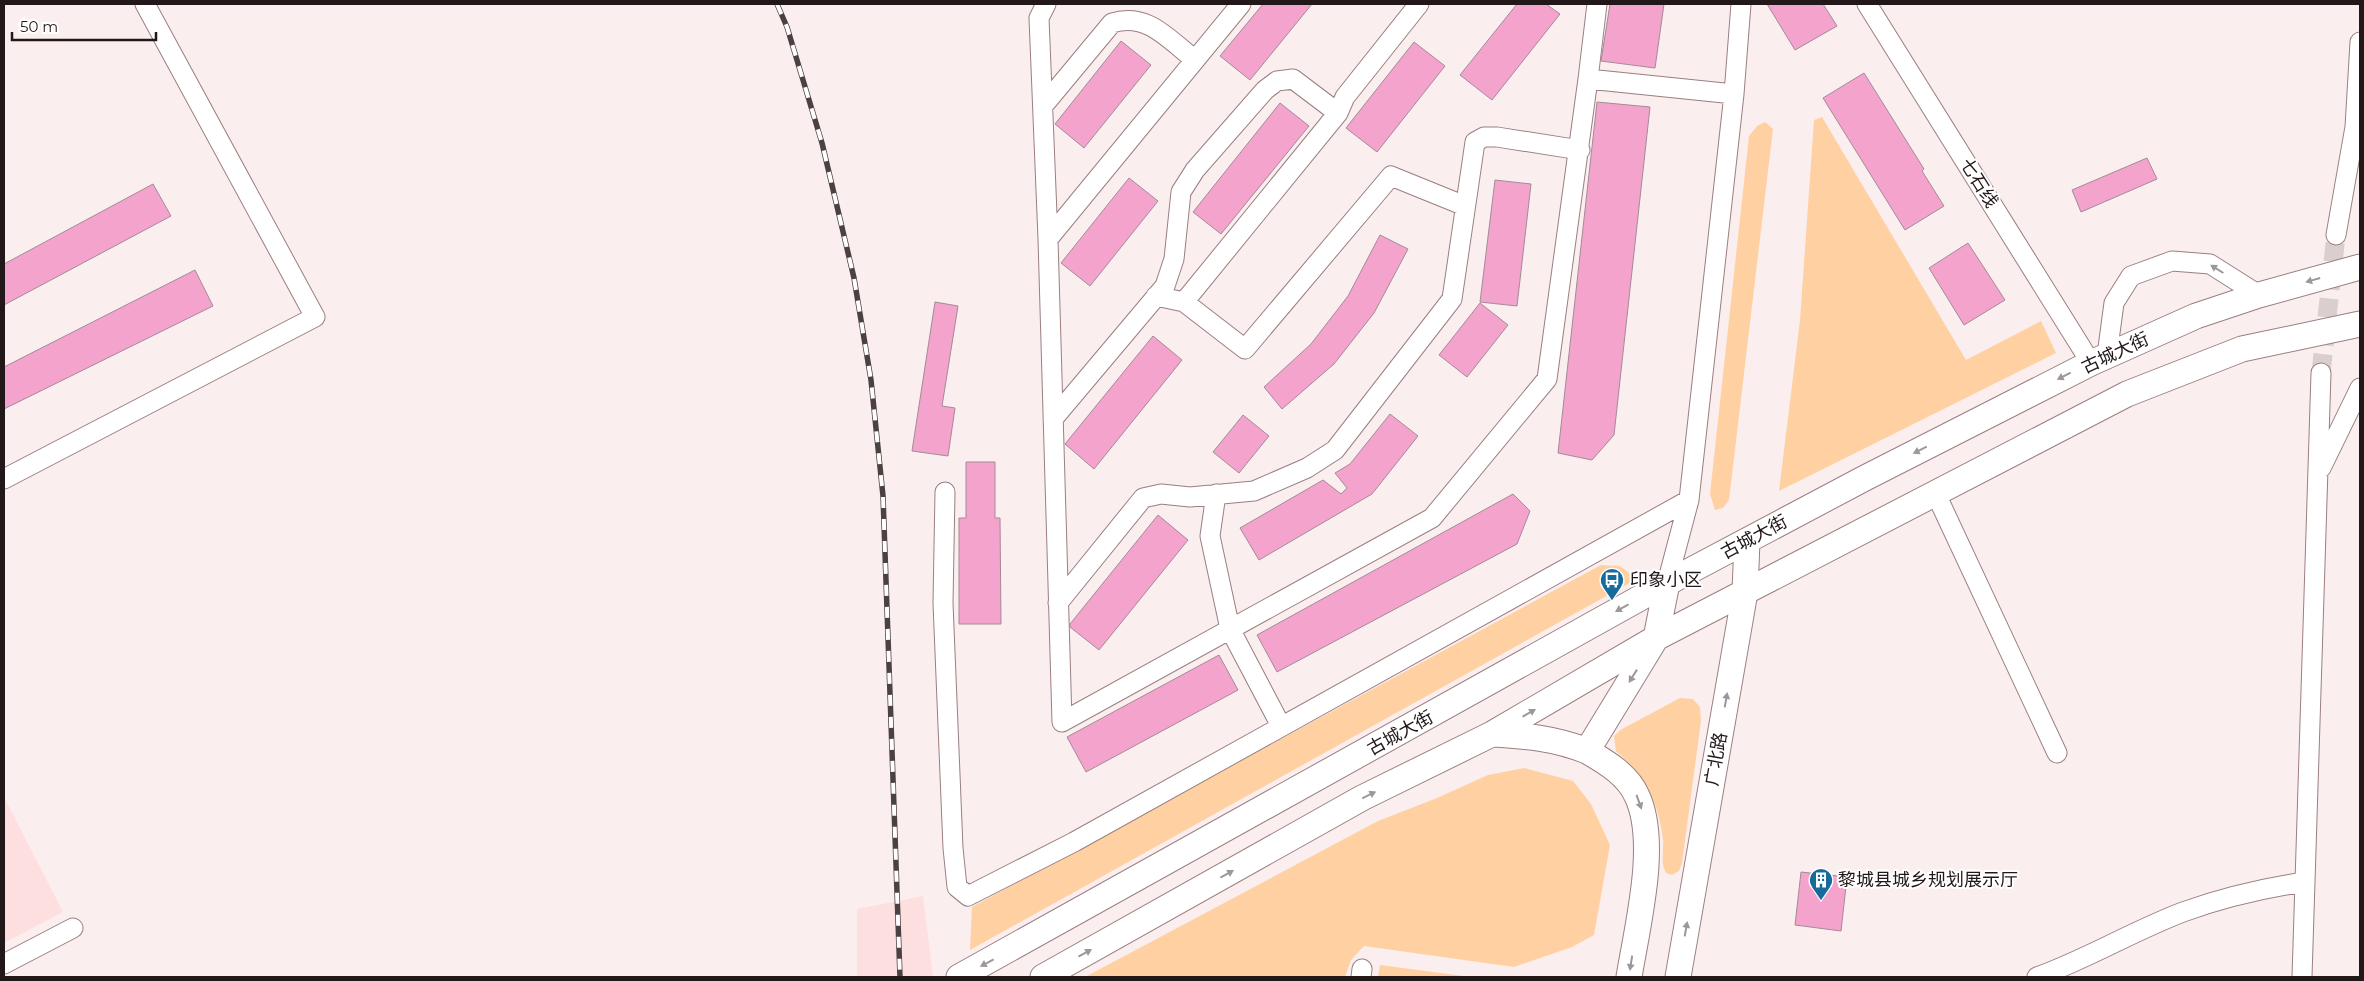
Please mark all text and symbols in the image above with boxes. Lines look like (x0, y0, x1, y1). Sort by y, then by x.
scale bar (12, 10, 156, 42)
text: 50 m (20, 17, 58, 36)
street label: 七石线 (1955, 154, 2003, 212)
one-way arrow (2211, 264, 2224, 274)
one-way arrow (2306, 276, 2321, 284)
street label: 古城大街 (2078, 328, 2152, 378)
one-way arrow (2057, 372, 2072, 380)
one-way arrow (1913, 446, 1927, 454)
street label: 古城大街 (1717, 510, 1791, 564)
bus stop icon: 印象小区 (1599, 567, 1625, 601)
place label: 印象小区 (1630, 569, 1702, 591)
one-way arrow (1615, 604, 1628, 613)
one-way arrow (1628, 670, 1637, 683)
one-way arrow (1722, 692, 1730, 708)
street label: 古城大街 (1363, 706, 1437, 760)
one-way arrow (1522, 708, 1536, 717)
street label: 广北路 (1700, 731, 1732, 787)
one-way arrow (1362, 791, 1376, 799)
one-way arrow (1635, 795, 1643, 810)
building icon: 黎城县城乡规划展示厅 (1808, 867, 1834, 901)
place label: 黎城县城乡规划展示厅 (1838, 869, 2018, 891)
one-way arrow (1220, 870, 1234, 878)
one-way arrow (1683, 921, 1691, 937)
one-way arrow (1079, 949, 1092, 958)
one-way arrow (1627, 955, 1635, 971)
one-way arrow (980, 958, 994, 967)

